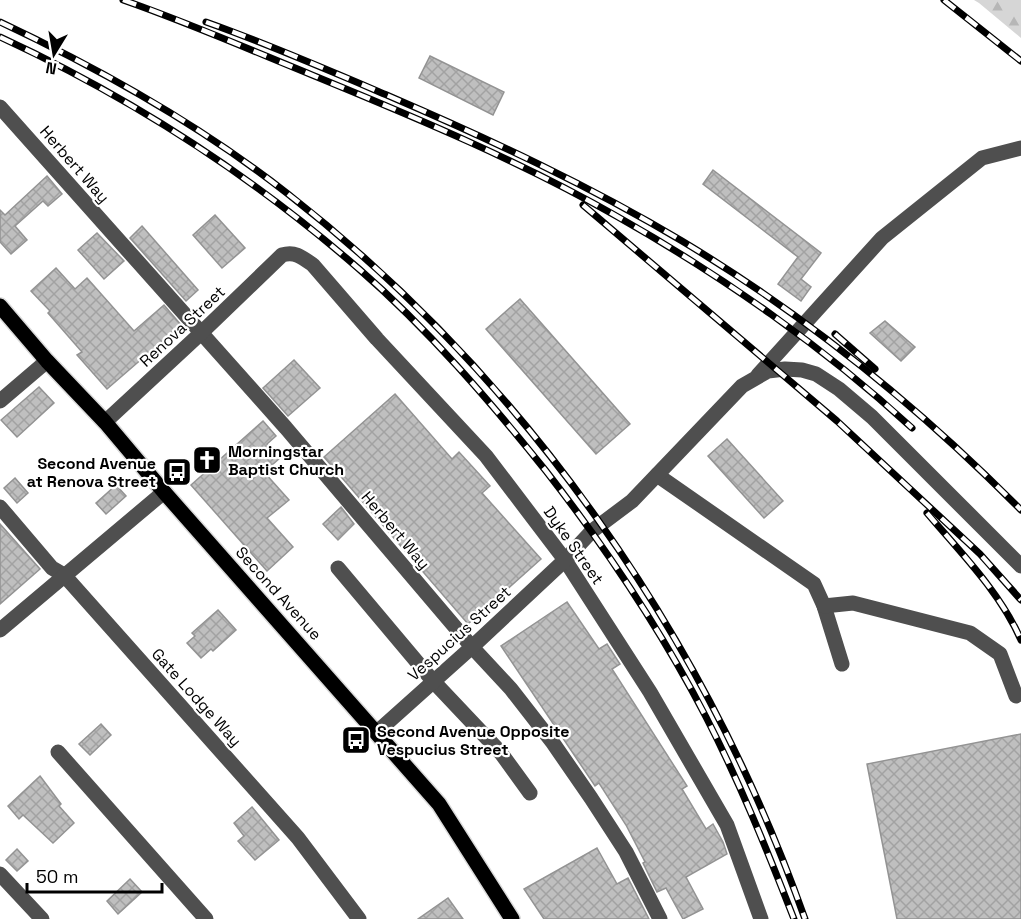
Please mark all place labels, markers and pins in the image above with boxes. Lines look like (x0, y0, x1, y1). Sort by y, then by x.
place label: Morningstar Baptist Church (228, 441, 344, 480)
church icon: Morningstar Baptist Church (191, 444, 223, 476)
place label: Second Avenue at Renova Street (27, 453, 156, 492)
bus stop icon: Second Avenue at Renova Street (161, 456, 193, 488)
place label: Second Avenue Opposite Vespucius Street (377, 721, 570, 760)
bus stop icon: Second Avenue Opposite Vespucius Street (340, 724, 372, 756)

